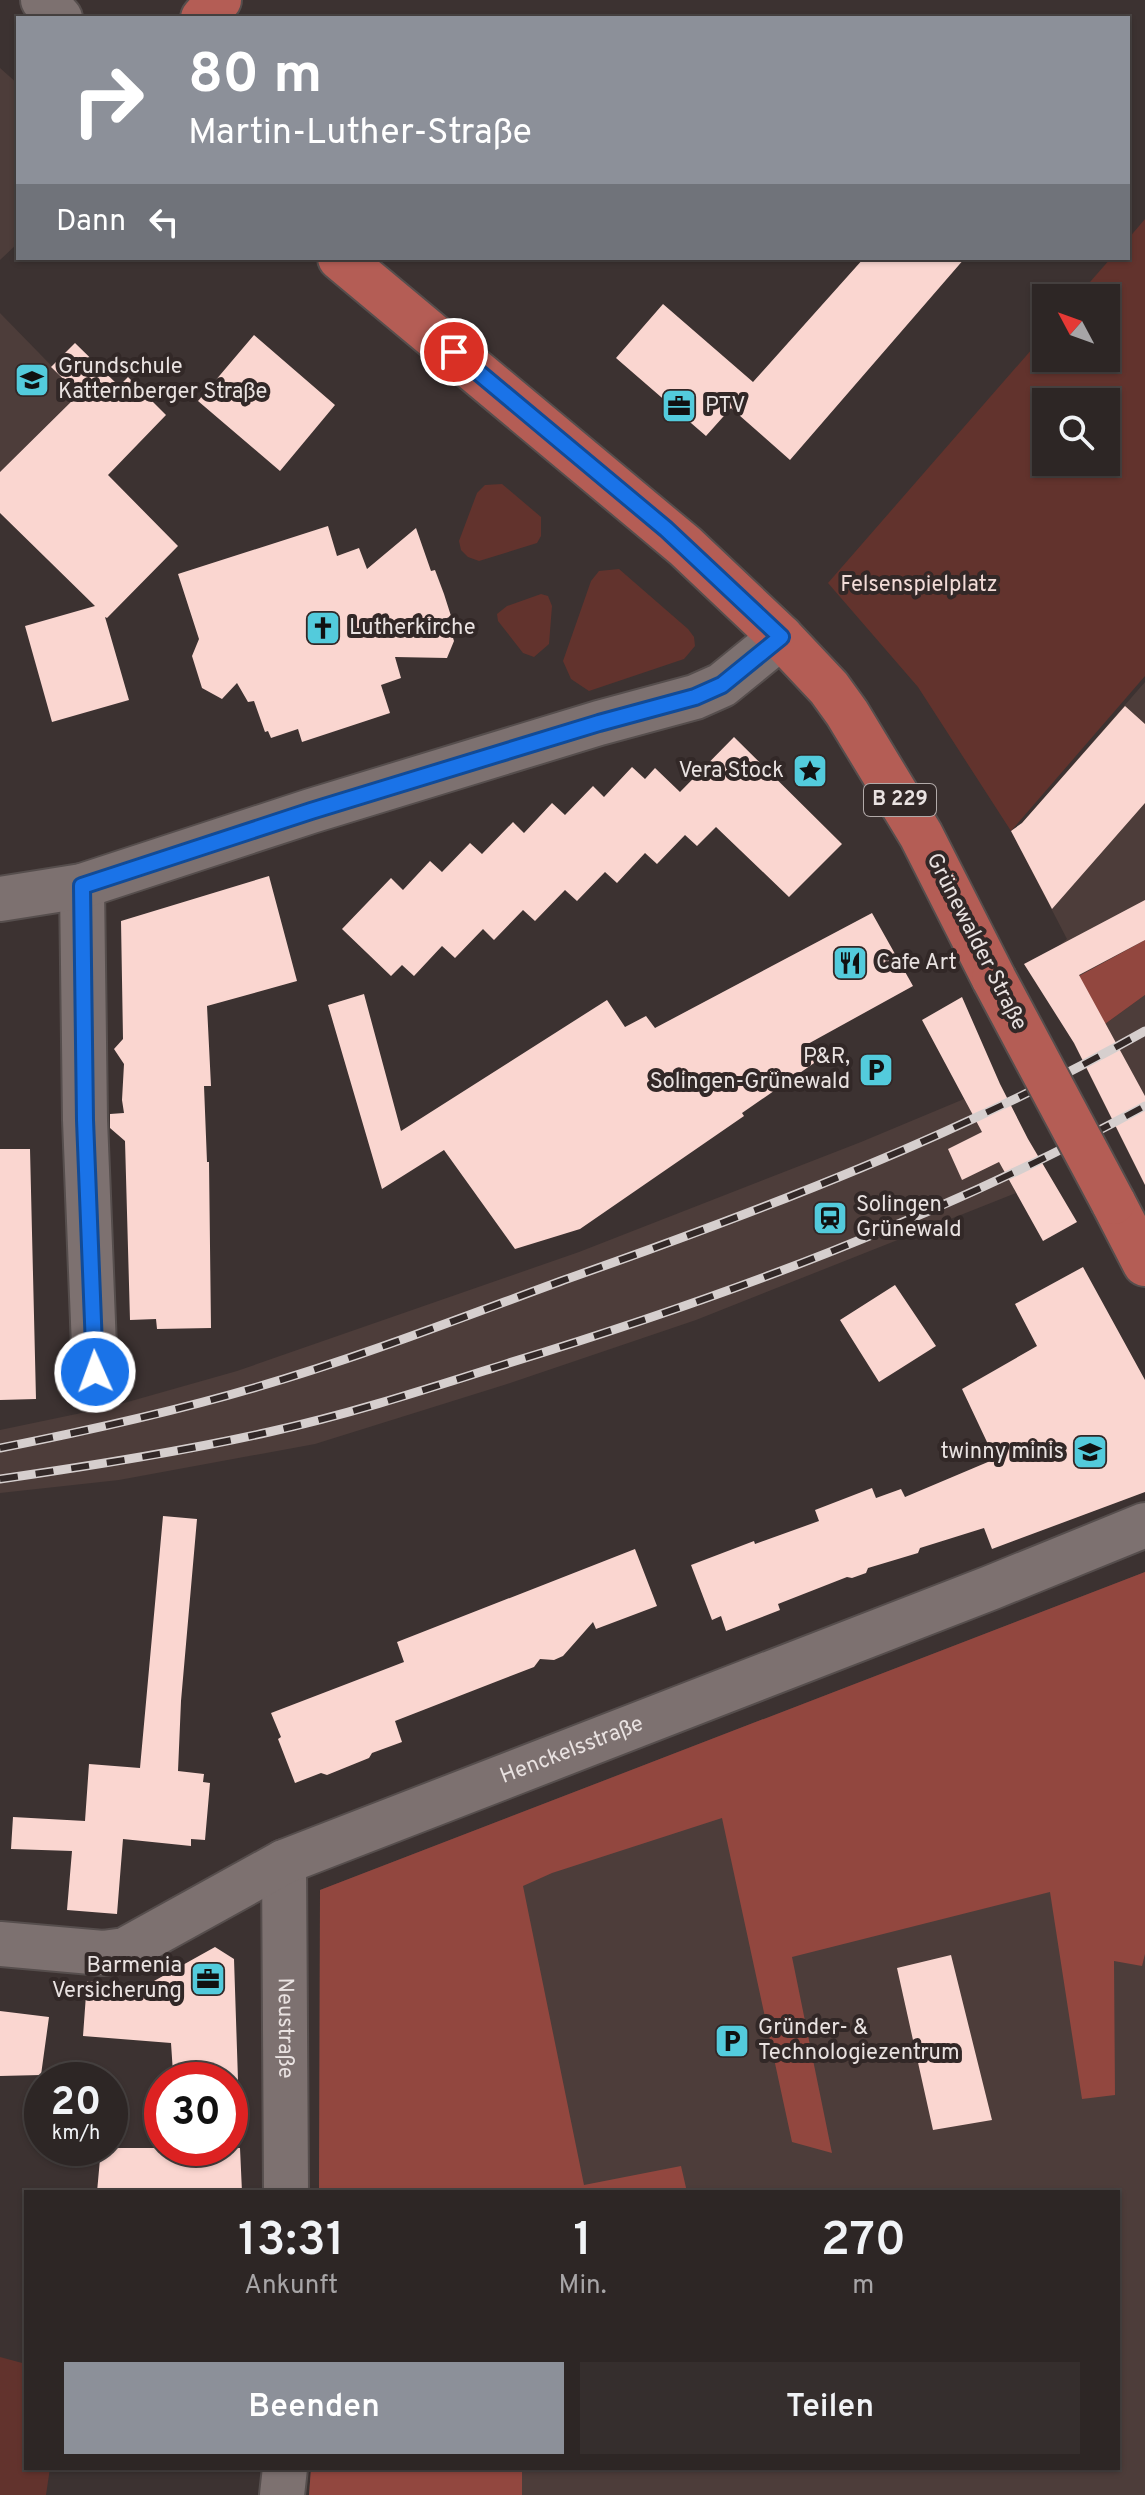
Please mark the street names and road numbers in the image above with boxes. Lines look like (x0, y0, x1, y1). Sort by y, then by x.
road number: B 229 (864, 784, 936, 816)
street label: Grünewalder Straße (920, 849, 1032, 1035)
street label: Henckelsstraße (496, 1710, 647, 1790)
street label: Neustraße (271, 1977, 299, 2079)

